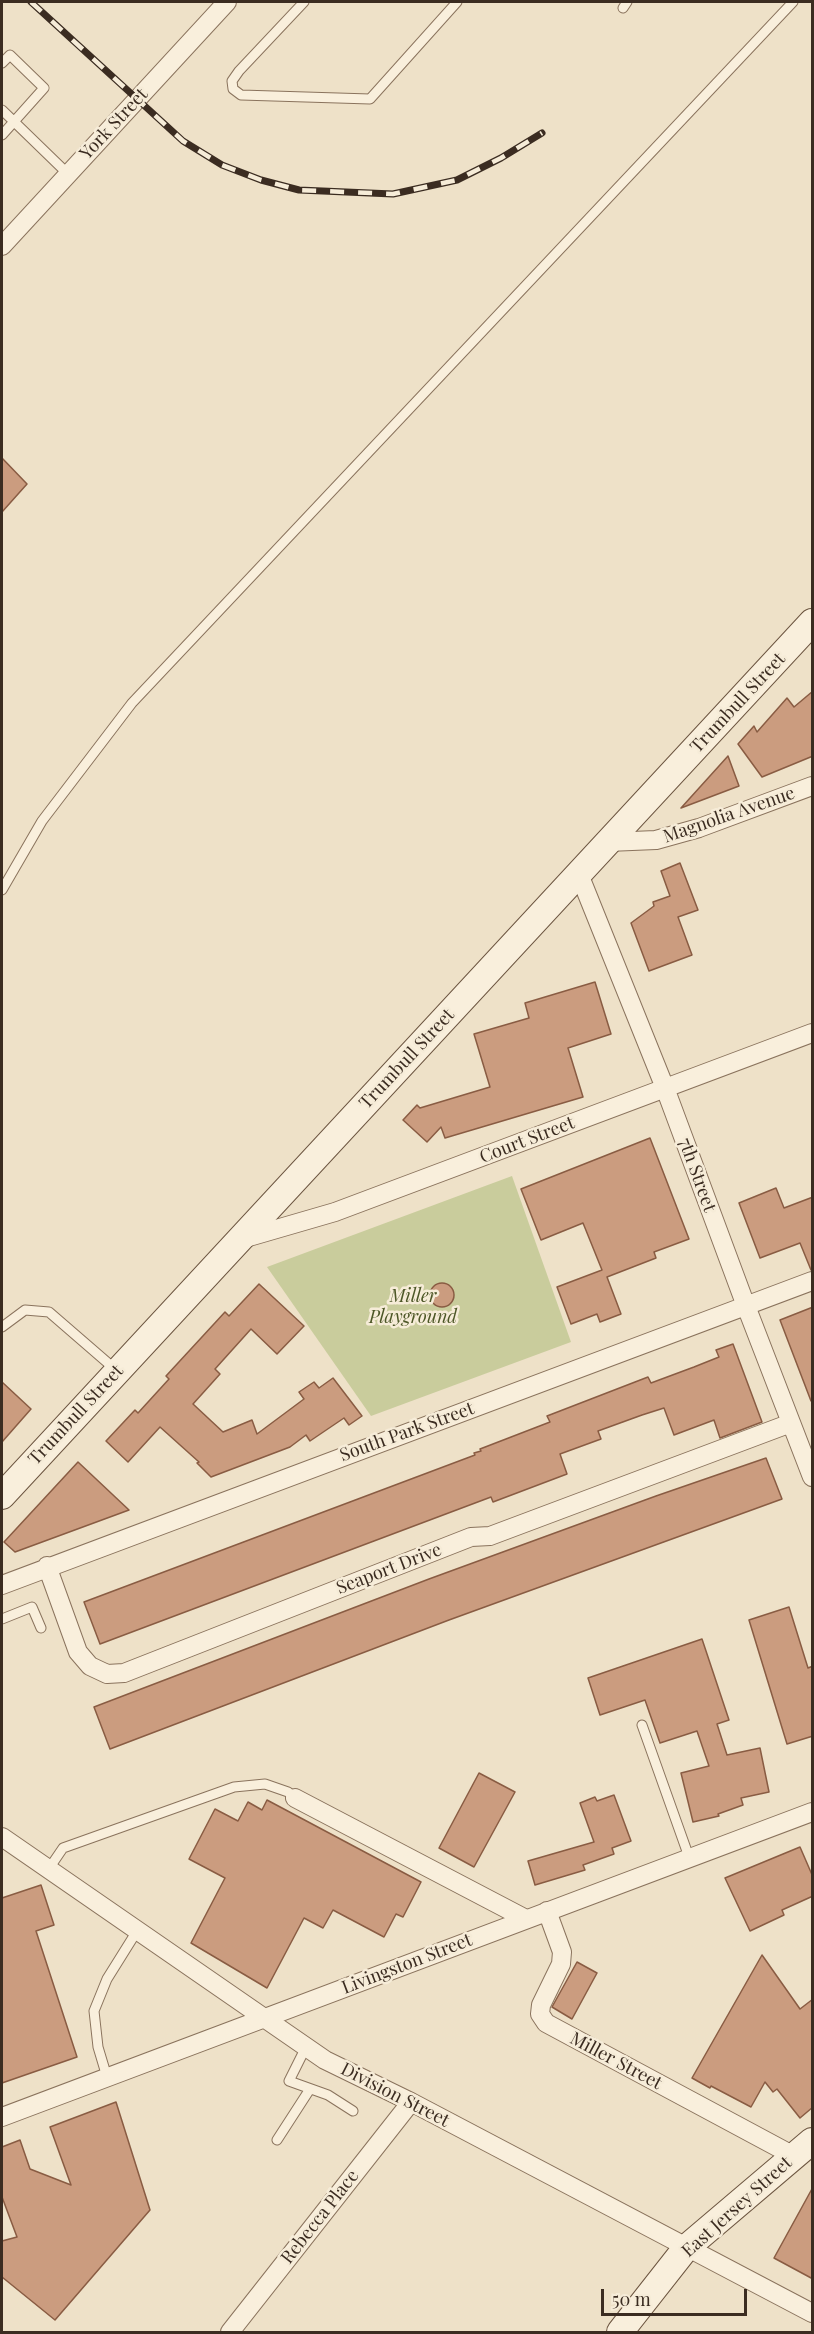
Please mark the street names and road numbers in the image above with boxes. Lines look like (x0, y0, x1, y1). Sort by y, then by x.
street label: York Street (76, 84, 152, 164)
street label: Trumbull Street (686, 648, 790, 758)
street label: Magnolia Avenue (660, 782, 798, 848)
street label: Trumbull Street (355, 1004, 459, 1114)
street label: Court Street (476, 1112, 578, 1168)
street label: 7th Street (674, 1135, 720, 1215)
street label: Trumbull Street (24, 1360, 128, 1470)
street label: South Park Street (337, 1398, 477, 1466)
street label: Seaport Drive (333, 1539, 445, 1599)
street label: Livingston Street (339, 1929, 475, 1999)
street label: Miller Street (566, 2028, 666, 2094)
street label: Division Street (337, 2058, 453, 2132)
street label: East Jersey Street (678, 2152, 796, 2262)
street label: Rebecca Place (277, 2166, 363, 2268)

